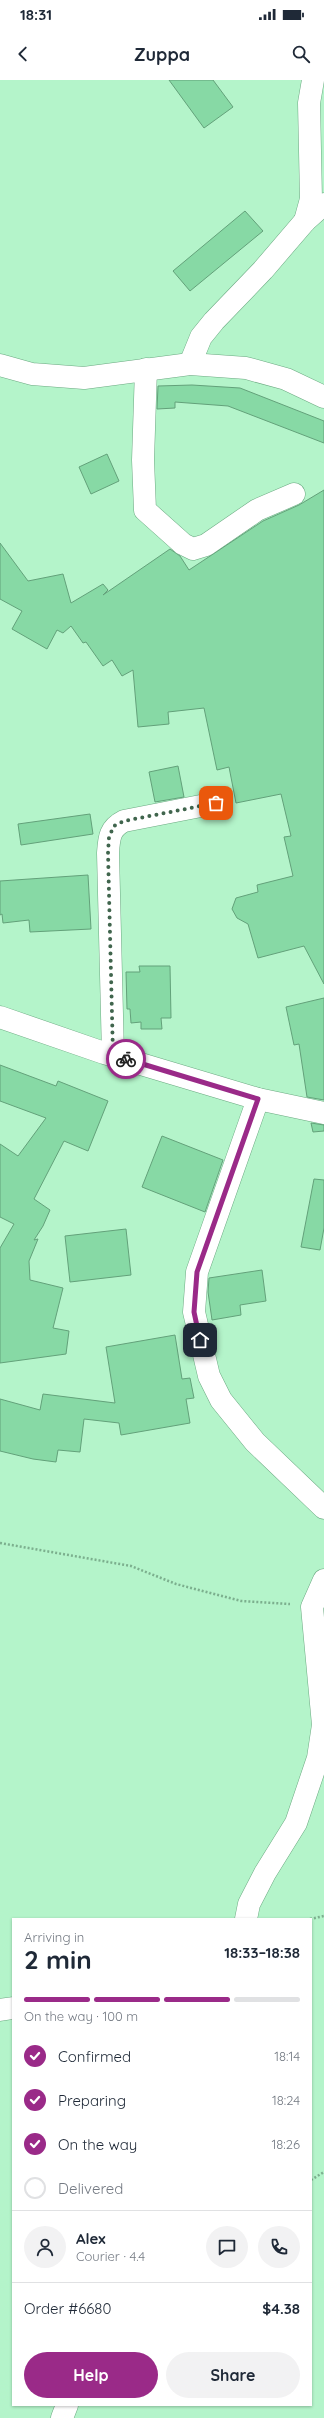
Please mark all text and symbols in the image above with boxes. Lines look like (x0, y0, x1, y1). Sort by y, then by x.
text: 18:31 (20, 5, 52, 24)
icon: back (12, 43, 34, 65)
text: Zuppa (134, 43, 190, 66)
icon: search (290, 43, 312, 65)
pin (199, 786, 233, 820)
icon: bag (205, 792, 227, 814)
courier (106, 1039, 146, 1079)
icon: bike (115, 1048, 137, 1070)
pin (183, 1323, 217, 1357)
icon: home (189, 1329, 211, 1351)
text: Arriving in (24, 1929, 84, 1945)
text: 2 min (24, 1943, 92, 1976)
text: 18:33–18:38 (224, 1943, 300, 1962)
text: On the way · 100 m (24, 2008, 138, 2024)
icon: check (24, 2045, 46, 2067)
text: Confirmed (58, 2047, 131, 2066)
text: 18:14 (274, 2048, 300, 2064)
icon: check (24, 2089, 46, 2111)
text: Preparing (58, 2091, 126, 2110)
text: 18:24 (272, 2092, 300, 2108)
icon: check (24, 2133, 46, 2155)
text: On the way (58, 2135, 137, 2154)
text: 18:26 (272, 2136, 300, 2152)
text: Delivered (58, 2179, 123, 2198)
button: person (24, 2226, 66, 2268)
button: chat (206, 2226, 248, 2268)
button: phone (258, 2226, 300, 2268)
text: Alex (76, 2229, 106, 2248)
text: Courier · 4.4 (76, 2248, 145, 2264)
text: Order #6680 (24, 2299, 111, 2318)
text: $4.38 (262, 2299, 300, 2318)
button: Help (24, 2352, 158, 2398)
button: Share (166, 2352, 300, 2398)

